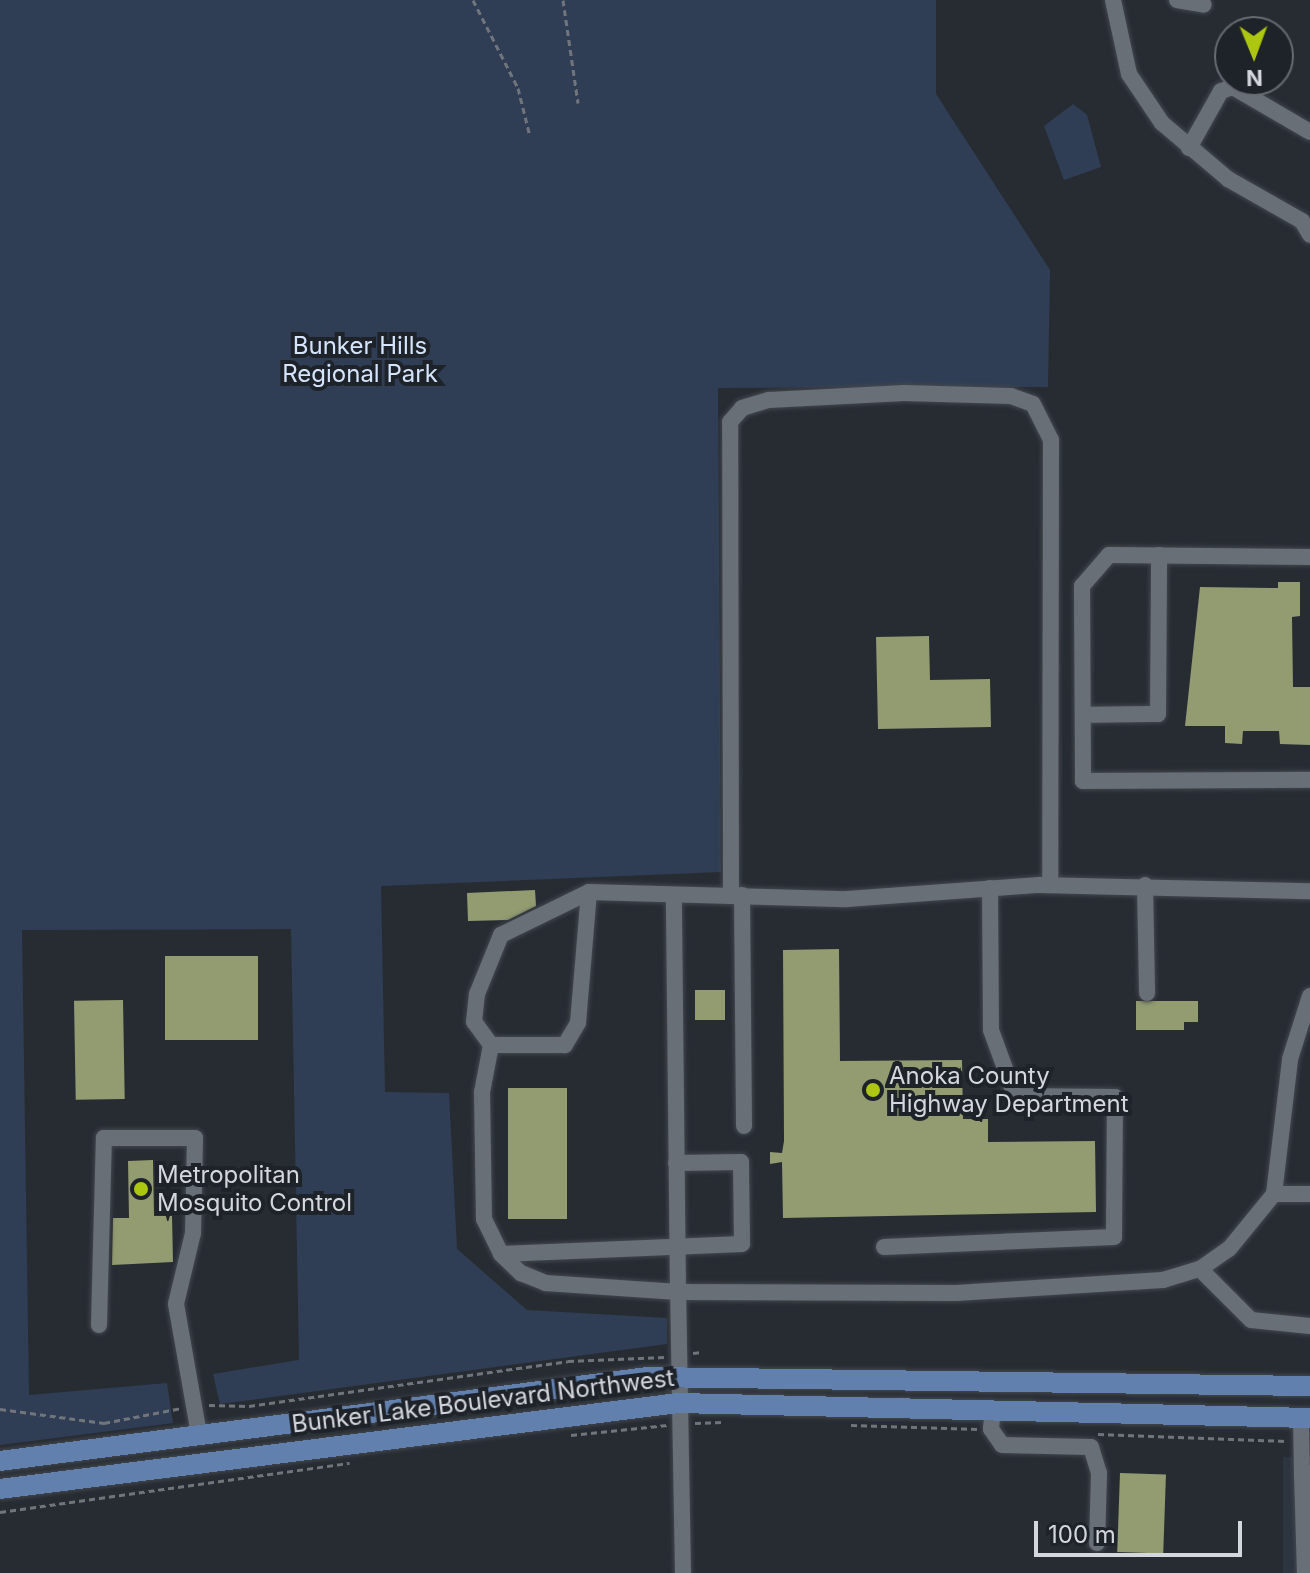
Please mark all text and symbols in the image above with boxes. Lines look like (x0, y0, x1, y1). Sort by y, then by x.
north arrow (1214, 16, 1294, 96)
text: N (1246, 65, 1263, 91)
park label: Bunker Hills Regional Park (282, 332, 438, 388)
place label: Anoka County Highway Department (889, 1062, 1129, 1118)
marker: Anoka County Highway Department (864, 1081, 882, 1099)
place label: Metropolitan Mosquito Control (157, 1161, 352, 1217)
marker: Metropolitan Mosquito Control (132, 1180, 150, 1198)
street label: Bunker Lake Boulevard Northwest (290, 1363, 676, 1439)
scale bar (1038, 1505, 1246, 1555)
text: 100 m (1048, 1520, 1116, 1549)

